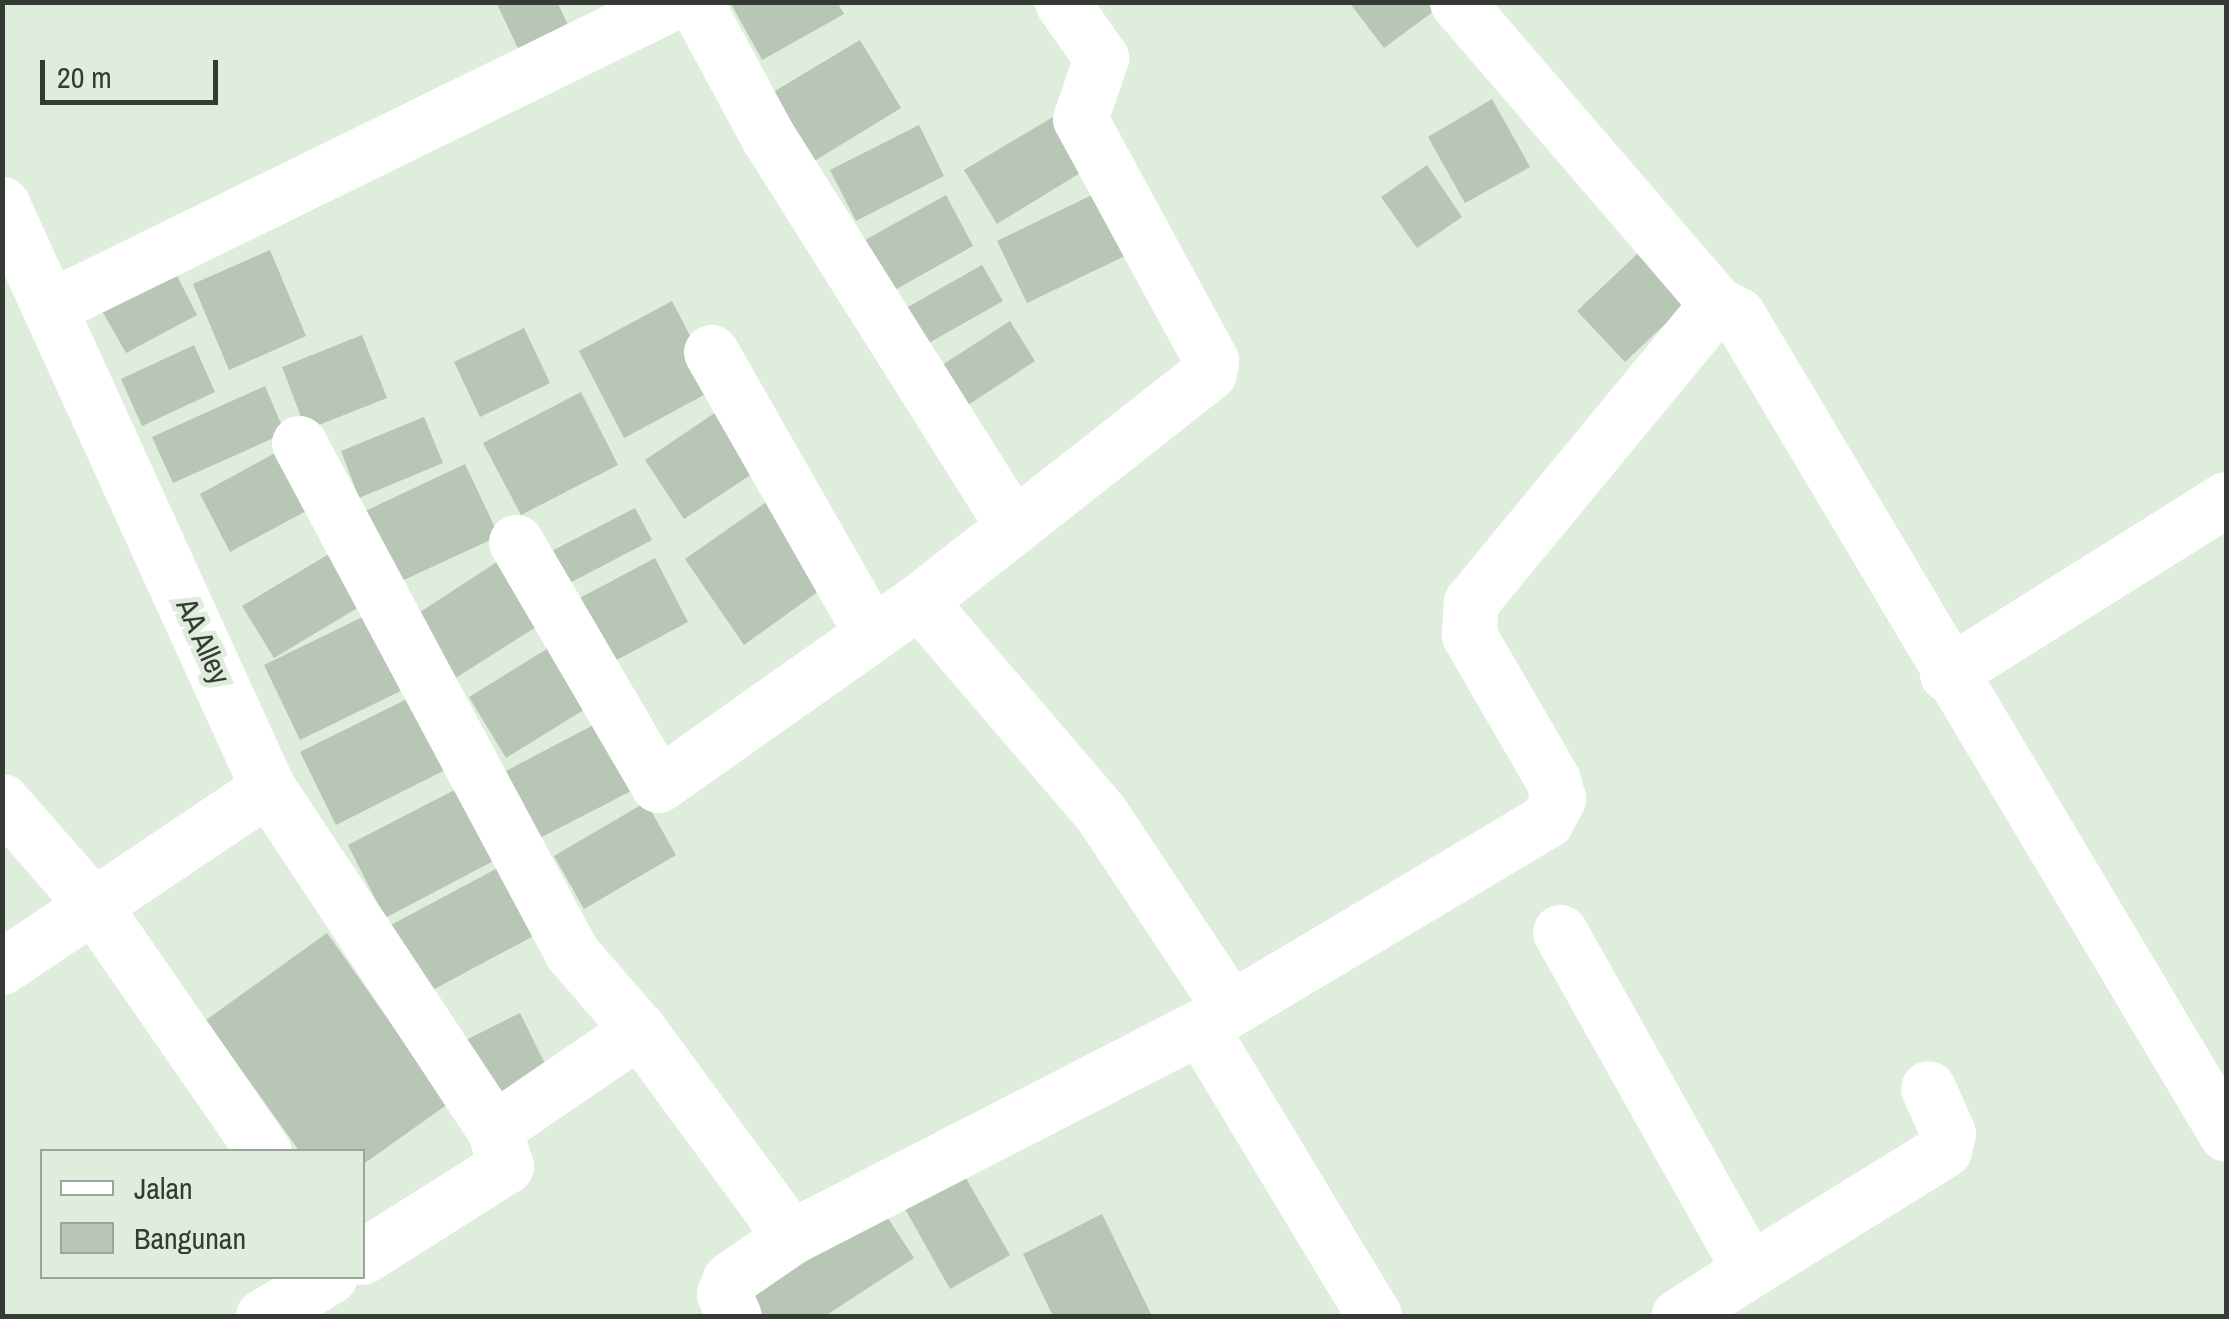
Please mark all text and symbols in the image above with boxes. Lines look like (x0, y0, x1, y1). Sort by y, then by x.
scale bar (45, 40, 222, 102)
text: 20 m (57, 57, 112, 97)
street label: AA Alley (169, 591, 239, 691)
legend (40, 1149, 365, 1279)
text: Jalan (134, 1168, 193, 1208)
text: Bangunan (134, 1218, 246, 1258)

